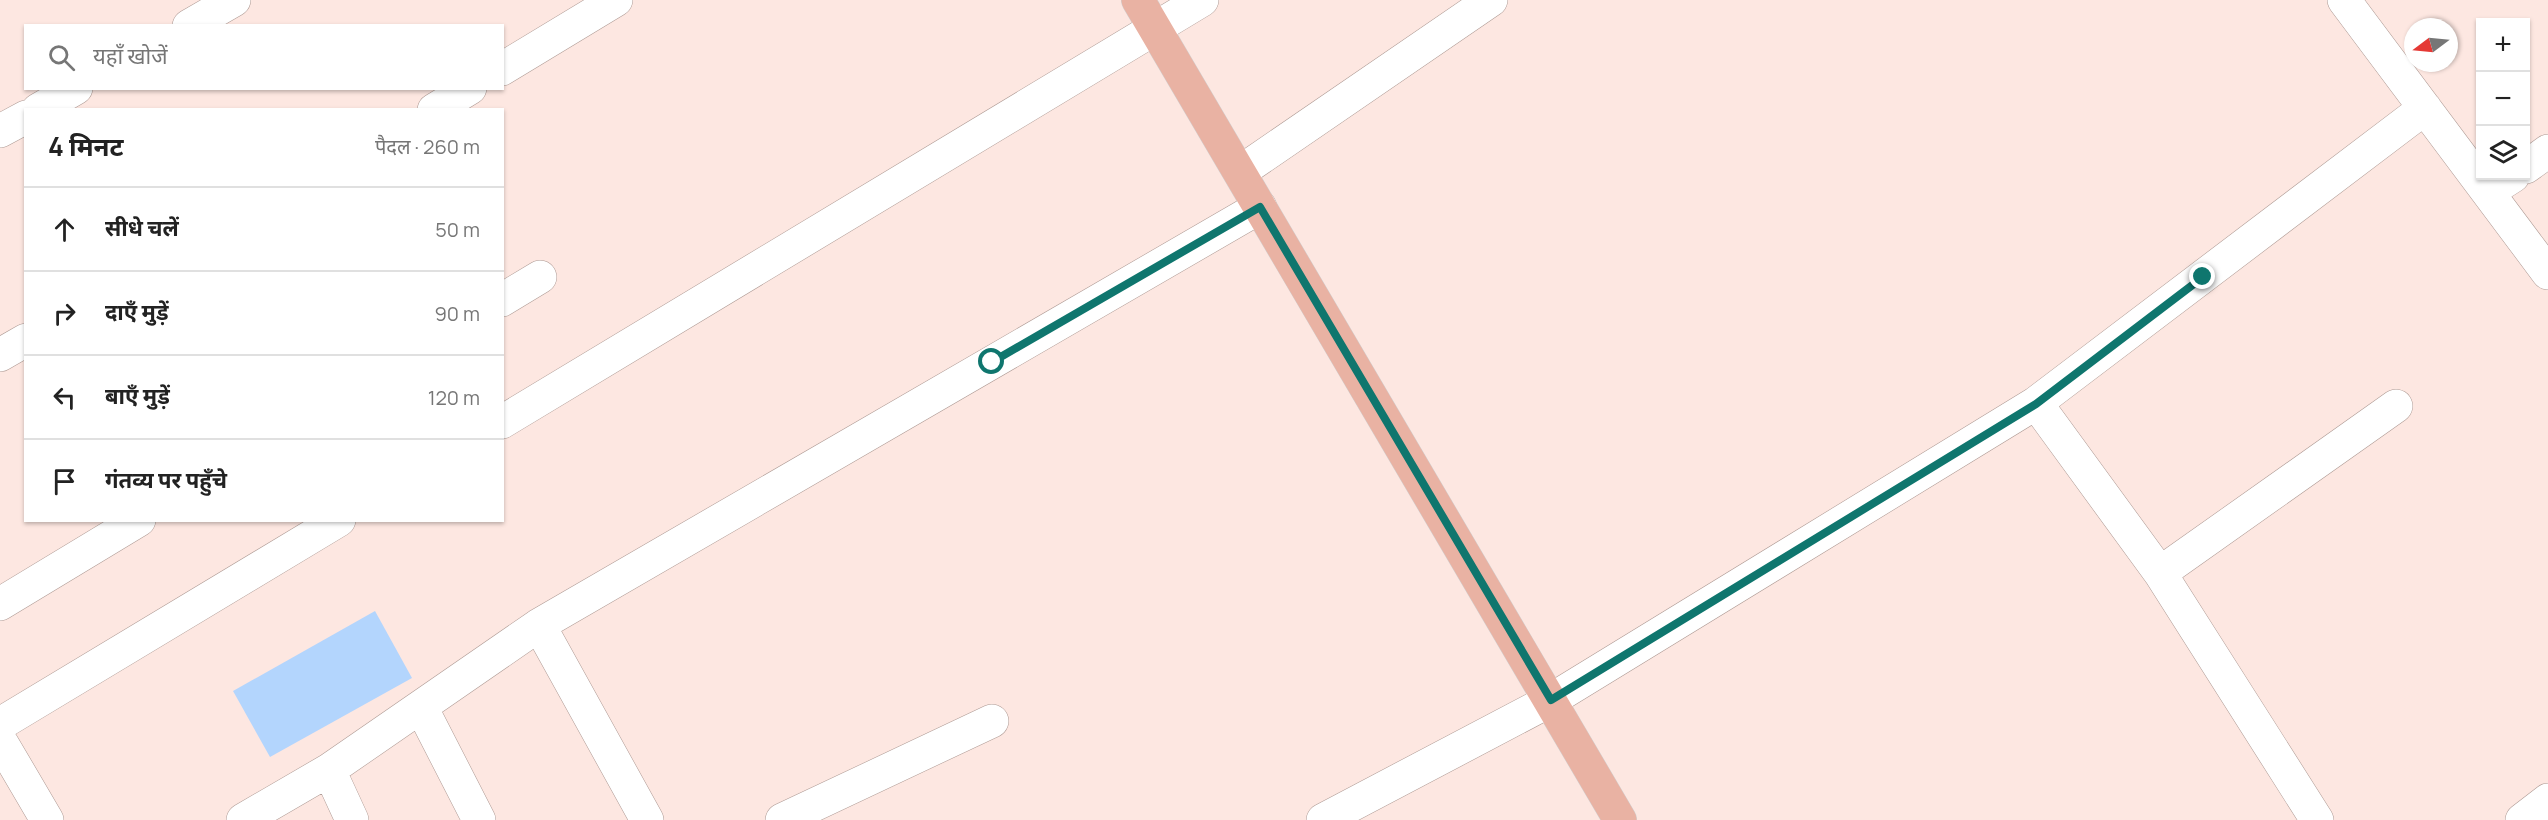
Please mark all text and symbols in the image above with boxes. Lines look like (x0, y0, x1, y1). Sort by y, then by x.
north arrow (2404, 18, 2458, 72)
map controls (2476, 18, 2530, 180)
button: + (2476, 18, 2530, 72)
search box (24, 24, 504, 90)
icon: search (45, 41, 78, 74)
text: यहाँ खोजें (93, 41, 168, 71)
button: − (2476, 72, 2530, 126)
button: layers (2476, 126, 2530, 180)
text: 4 मिनट (48, 128, 124, 164)
text: पैदल · 260 m (375, 133, 480, 160)
icon: ahead (48, 213, 81, 246)
text: सीधे चलें (105, 213, 179, 243)
text: 50 m (435, 216, 480, 243)
route end (2189, 263, 2215, 289)
icon: right (48, 297, 81, 330)
text: दाएँ मुड़ें (105, 297, 168, 327)
text: 90 m (434, 300, 480, 327)
route start (978, 348, 1004, 374)
icon: left (48, 381, 81, 414)
text: बाएँ मुड़ें (105, 381, 170, 411)
text: 120 m (428, 384, 480, 411)
icon: arrive (48, 465, 81, 498)
text: गंतव्य पर पहुँचे (105, 465, 227, 495)

